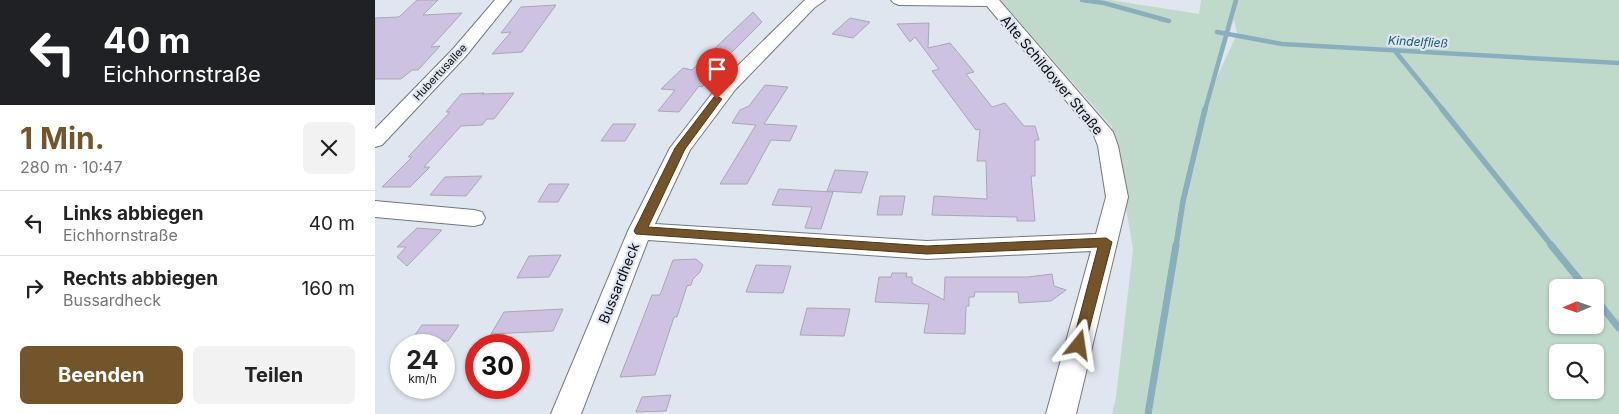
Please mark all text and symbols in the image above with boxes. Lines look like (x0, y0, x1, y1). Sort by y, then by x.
street label: Alte Schildower Straße (997, 12, 1107, 138)
text: 40 m (103, 19, 191, 61)
icon: left (20, 20, 85, 85)
water label: Kindelfließ (1388, 32, 1448, 51)
street label: Hubertusallee (410, 41, 470, 103)
pin (696, 48, 738, 99)
icon: arrive (703, 55, 731, 83)
text: Eichhornstraße (103, 61, 261, 87)
text: 1 Min. (20, 120, 105, 156)
button: close (303, 122, 355, 174)
text: 280 m · 10:47 (20, 157, 122, 177)
text: Links abbiegen (63, 202, 204, 225)
icon: left (20, 209, 48, 237)
text: 40 m (309, 212, 355, 235)
text: Eichhornstraße (63, 225, 178, 245)
street label: Bussardheck (595, 240, 643, 326)
text: Rechts abbiegen (63, 267, 218, 290)
icon: right (20, 274, 48, 302)
text: 160 m (302, 277, 355, 300)
north arrow (1549, 279, 1604, 334)
map controls (1549, 279, 1604, 399)
text: Bussardheck (63, 290, 161, 310)
position arrow (1052, 318, 1104, 370)
speed limit sign: 30 (465, 334, 530, 399)
button: search (1549, 344, 1604, 399)
text: 24 (406, 345, 439, 375)
button: Beenden (20, 346, 183, 404)
button: Teilen (193, 346, 355, 404)
text: km/h (408, 371, 437, 386)

